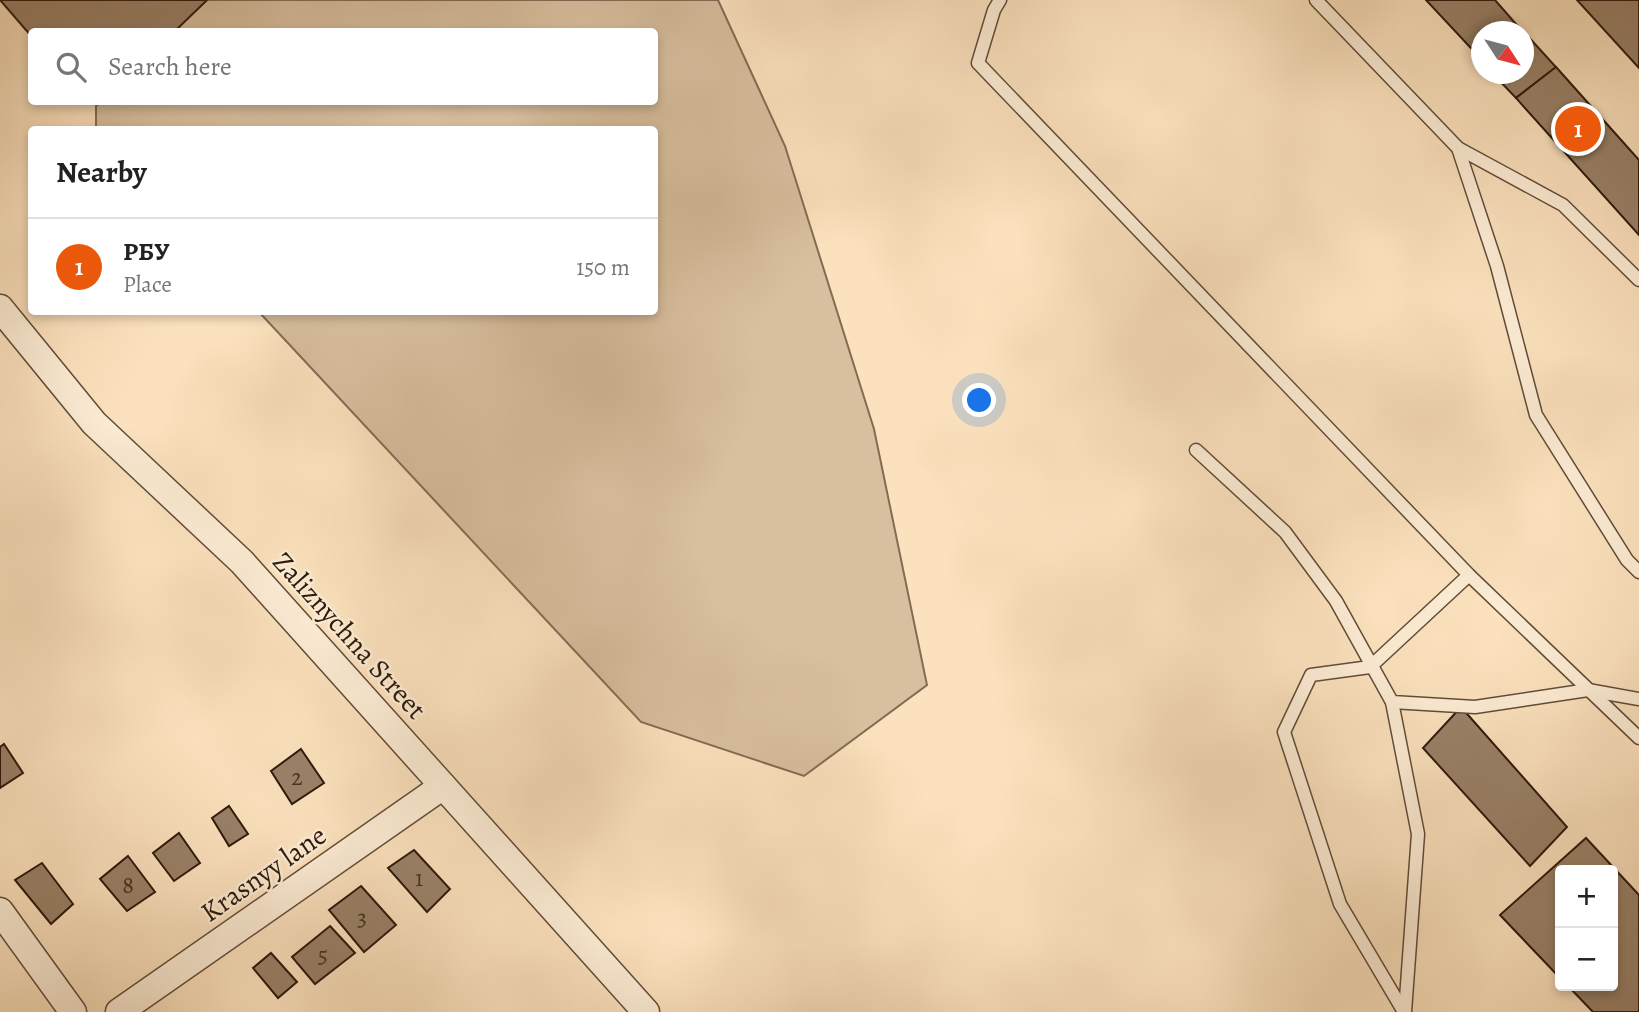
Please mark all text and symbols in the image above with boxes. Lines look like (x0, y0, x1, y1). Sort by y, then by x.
north arrow (1471, 21, 1534, 84)
search box (28, 28, 658, 105)
icon: search (52, 48, 90, 86)
text: Search here (108, 49, 232, 84)
pin: 1 (1555, 103, 1601, 155)
text: Nearby (56, 152, 147, 192)
text: РБУ (123, 234, 170, 269)
text: 1 (75, 252, 83, 283)
text: 150 m (576, 252, 630, 283)
text: Place (123, 269, 172, 300)
your location (962, 383, 996, 417)
street label: Zaliznychna Street (264, 544, 435, 728)
house number: 2 (291, 761, 303, 793)
street label: Krasnyy lane (193, 817, 334, 931)
house number: 1 (415, 862, 423, 894)
map controls (1555, 865, 1618, 991)
button: + (1555, 865, 1618, 928)
house number: 8 (122, 869, 134, 901)
house number: 3 (357, 902, 367, 934)
button: − (1555, 928, 1618, 991)
house number: 5 (318, 939, 328, 971)

